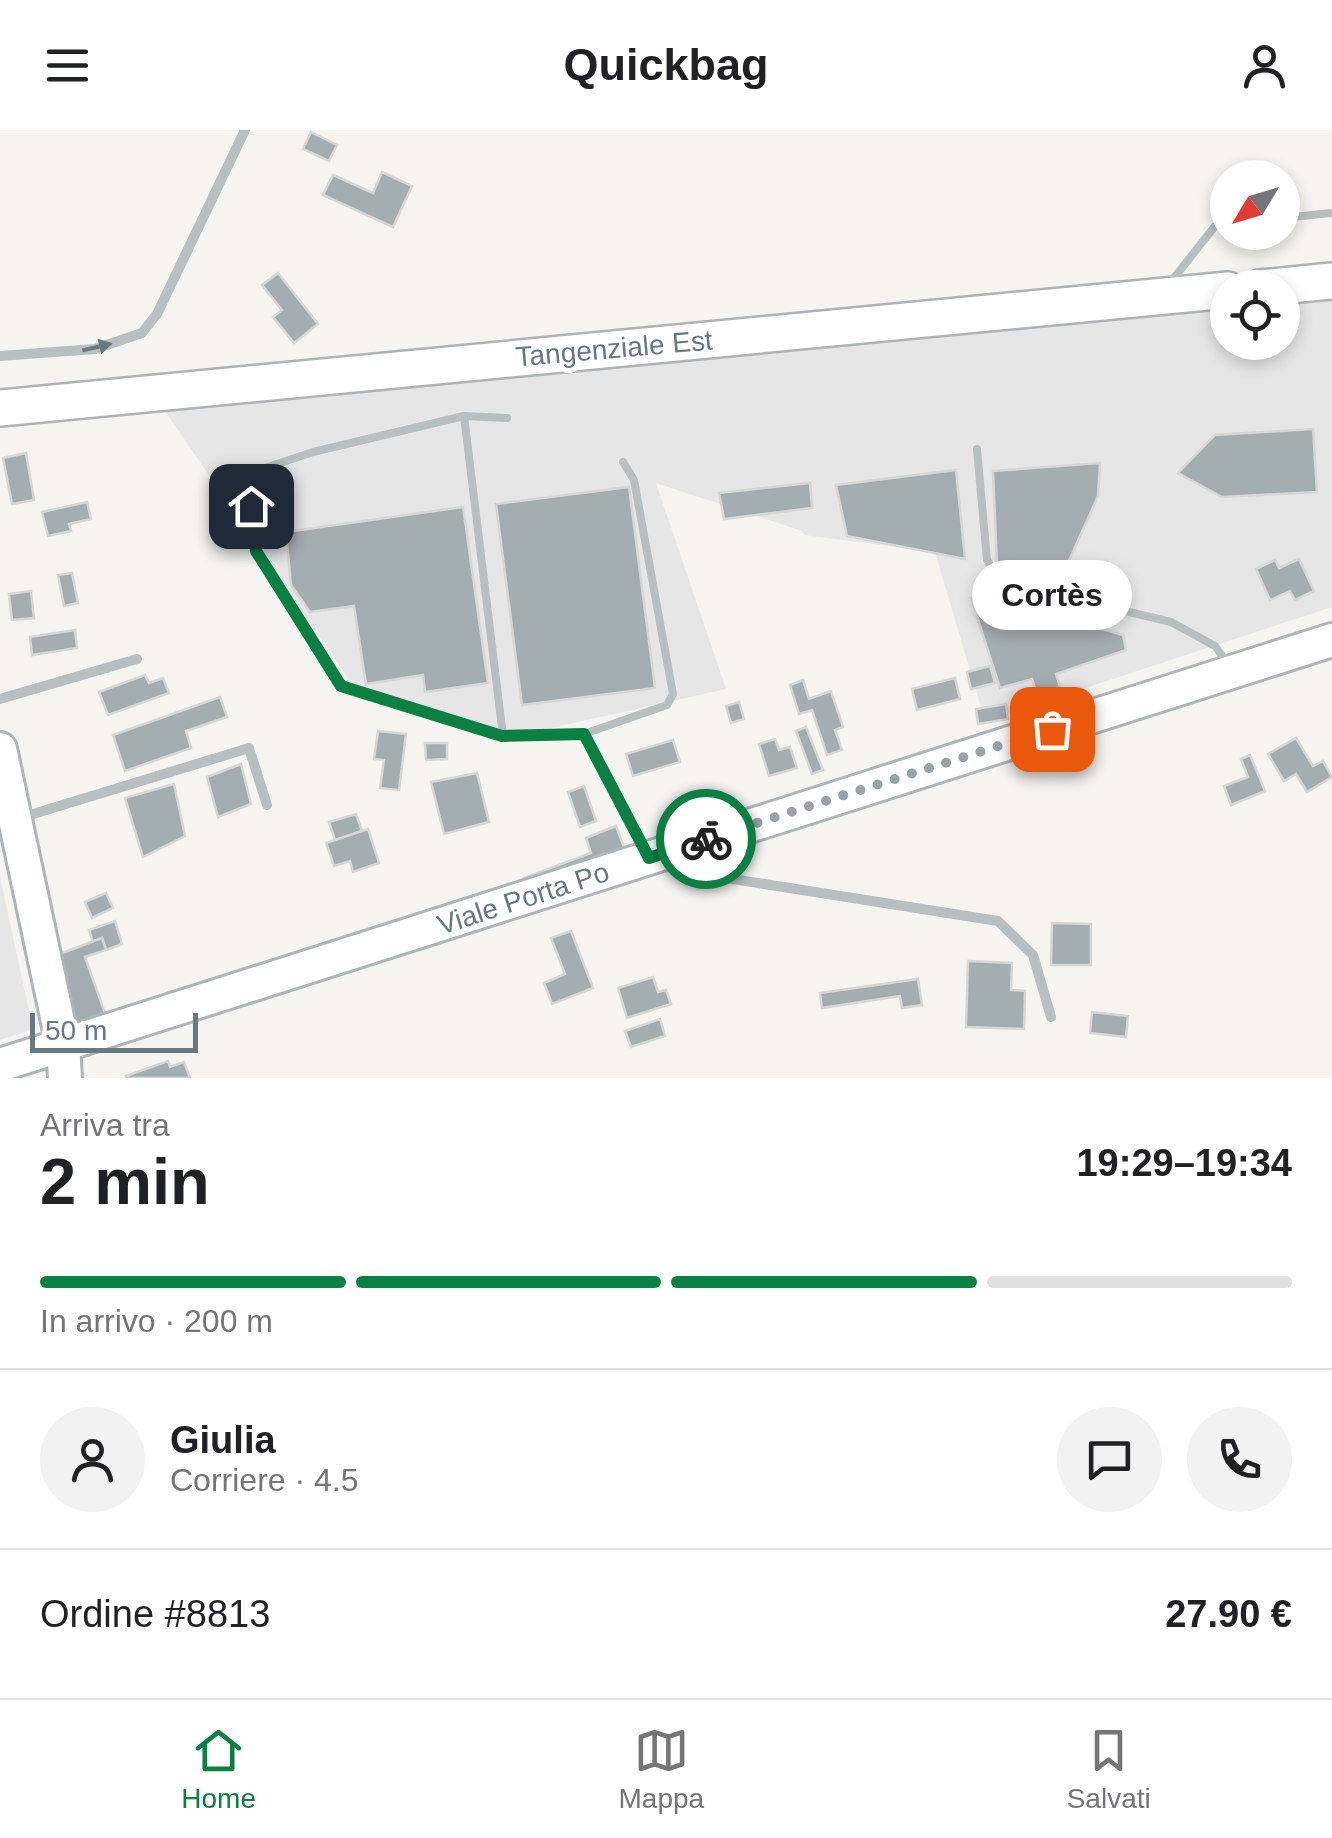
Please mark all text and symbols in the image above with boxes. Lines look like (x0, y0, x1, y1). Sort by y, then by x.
icon: menu (40, 38, 95, 93)
icon: person (1237, 38, 1292, 93)
text: Quickbag (563, 39, 769, 90)
north arrow (1210, 160, 1300, 250)
map controls (1210, 160, 1300, 360)
button: locate (1210, 270, 1300, 360)
street label: Tangenziale Est (514, 324, 714, 373)
one-way arrow (82, 338, 113, 354)
pin (209, 464, 294, 549)
icon: home (224, 479, 279, 534)
callout: Cortès (972, 559, 1132, 629)
text: Cortès (1001, 577, 1103, 613)
pin (1010, 687, 1095, 772)
icon: bag (1025, 702, 1080, 757)
courier (656, 789, 756, 889)
icon: bike (679, 812, 734, 867)
street label: Viale Porta Po (433, 856, 613, 941)
scale bar (30, 1008, 198, 1053)
text: 50 m (45, 1015, 107, 1046)
text: Arriva tra (40, 1107, 170, 1143)
text: 19:29–19:34 (1076, 1142, 1292, 1184)
text: 2 min (40, 1145, 210, 1218)
text: In arrivo · 200 m (40, 1303, 273, 1339)
button: person (40, 1407, 145, 1512)
button: chat (1057, 1407, 1162, 1512)
button: phone (1187, 1407, 1292, 1512)
text: Giulia (170, 1419, 276, 1461)
text: Corriere · 4.5 (170, 1462, 359, 1498)
text: Ordine #8813 (40, 1593, 270, 1635)
text: 27.90 € (1165, 1593, 1292, 1635)
tab: Home (181, 1723, 256, 1815)
tab: Mappa (619, 1723, 704, 1815)
tab: Salvati (1067, 1723, 1151, 1815)

